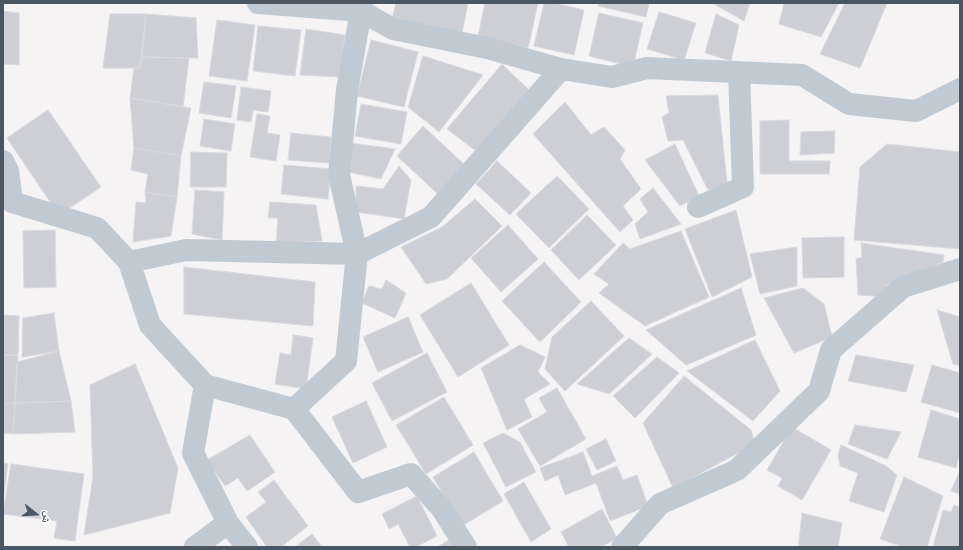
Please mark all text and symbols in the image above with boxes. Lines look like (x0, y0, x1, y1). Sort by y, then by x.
north arrow (16, 494, 56, 534)
text: ش (38, 510, 57, 525)

